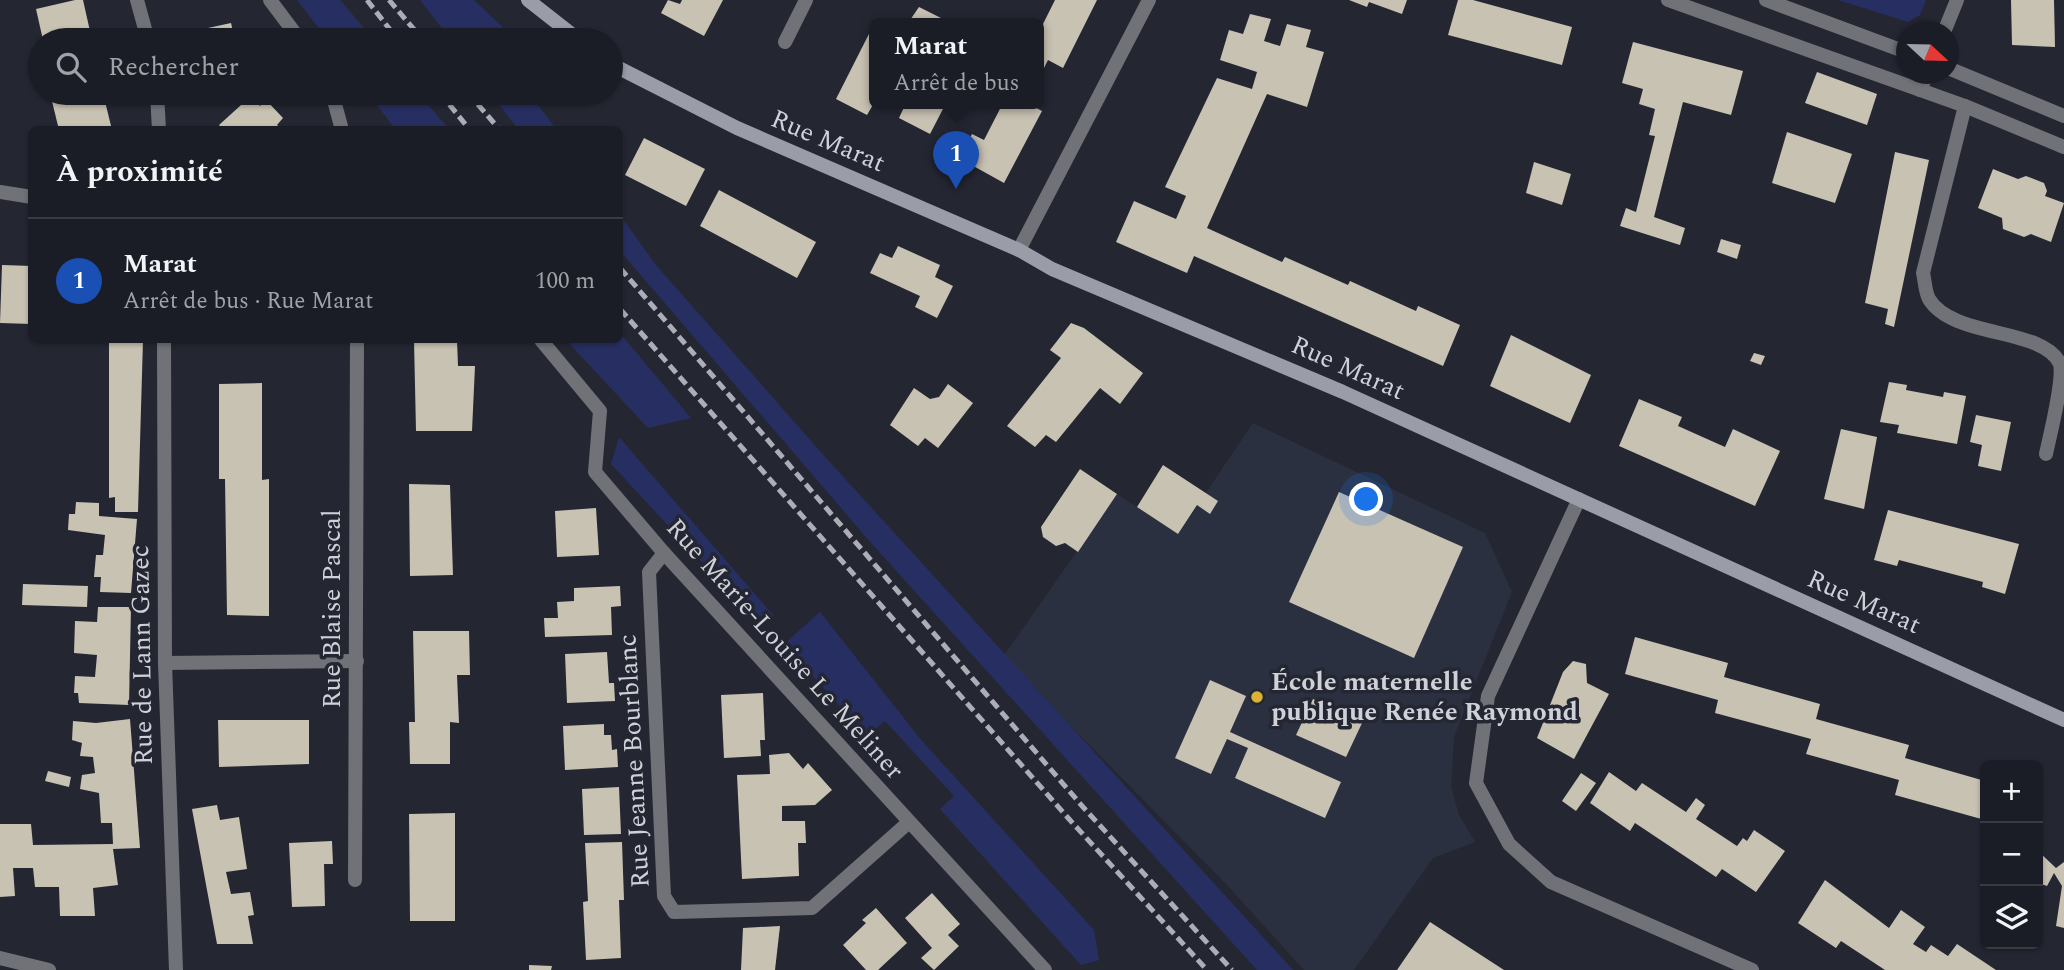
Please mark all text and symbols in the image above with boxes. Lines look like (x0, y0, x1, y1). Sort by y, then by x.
popup (869, 18, 1044, 109)
north arrow (1896, 21, 1959, 84)
text: Marat (894, 26, 967, 66)
search box (28, 28, 623, 105)
text: Rechercher (108, 47, 239, 87)
icon: search (52, 48, 90, 86)
text: Arrêt de bus (894, 66, 1020, 101)
street label: Rue Marat (764, 99, 892, 183)
pin: 1 (933, 131, 979, 189)
text: À proximité (56, 149, 223, 195)
text: Marat (123, 244, 197, 284)
text: 1 (73, 264, 85, 299)
text: 100 m (535, 264, 595, 299)
text: Arrêt de bus · Rue Marat (123, 284, 373, 319)
street label: Rue Marat (1285, 325, 1411, 411)
your location (1349, 482, 1383, 516)
street label: Rue Blaise Pascal (312, 509, 352, 709)
street label: Rue Marie-Louise Le Meliner (656, 509, 914, 789)
street label: Rue de Lann Gazec (120, 545, 164, 765)
street label: Rue Marat (1801, 559, 1927, 645)
street label: Rue Jeanne Bourblanc (607, 633, 661, 889)
place label: École maternelle publique Renée Raymond (1271, 662, 1578, 732)
marker: École maternelle publique Renée Raymond (1249, 689, 1265, 705)
map controls (1980, 760, 2043, 949)
button: + (1980, 760, 2043, 823)
button: − (1980, 823, 2043, 886)
button: layers (1980, 886, 2043, 949)

